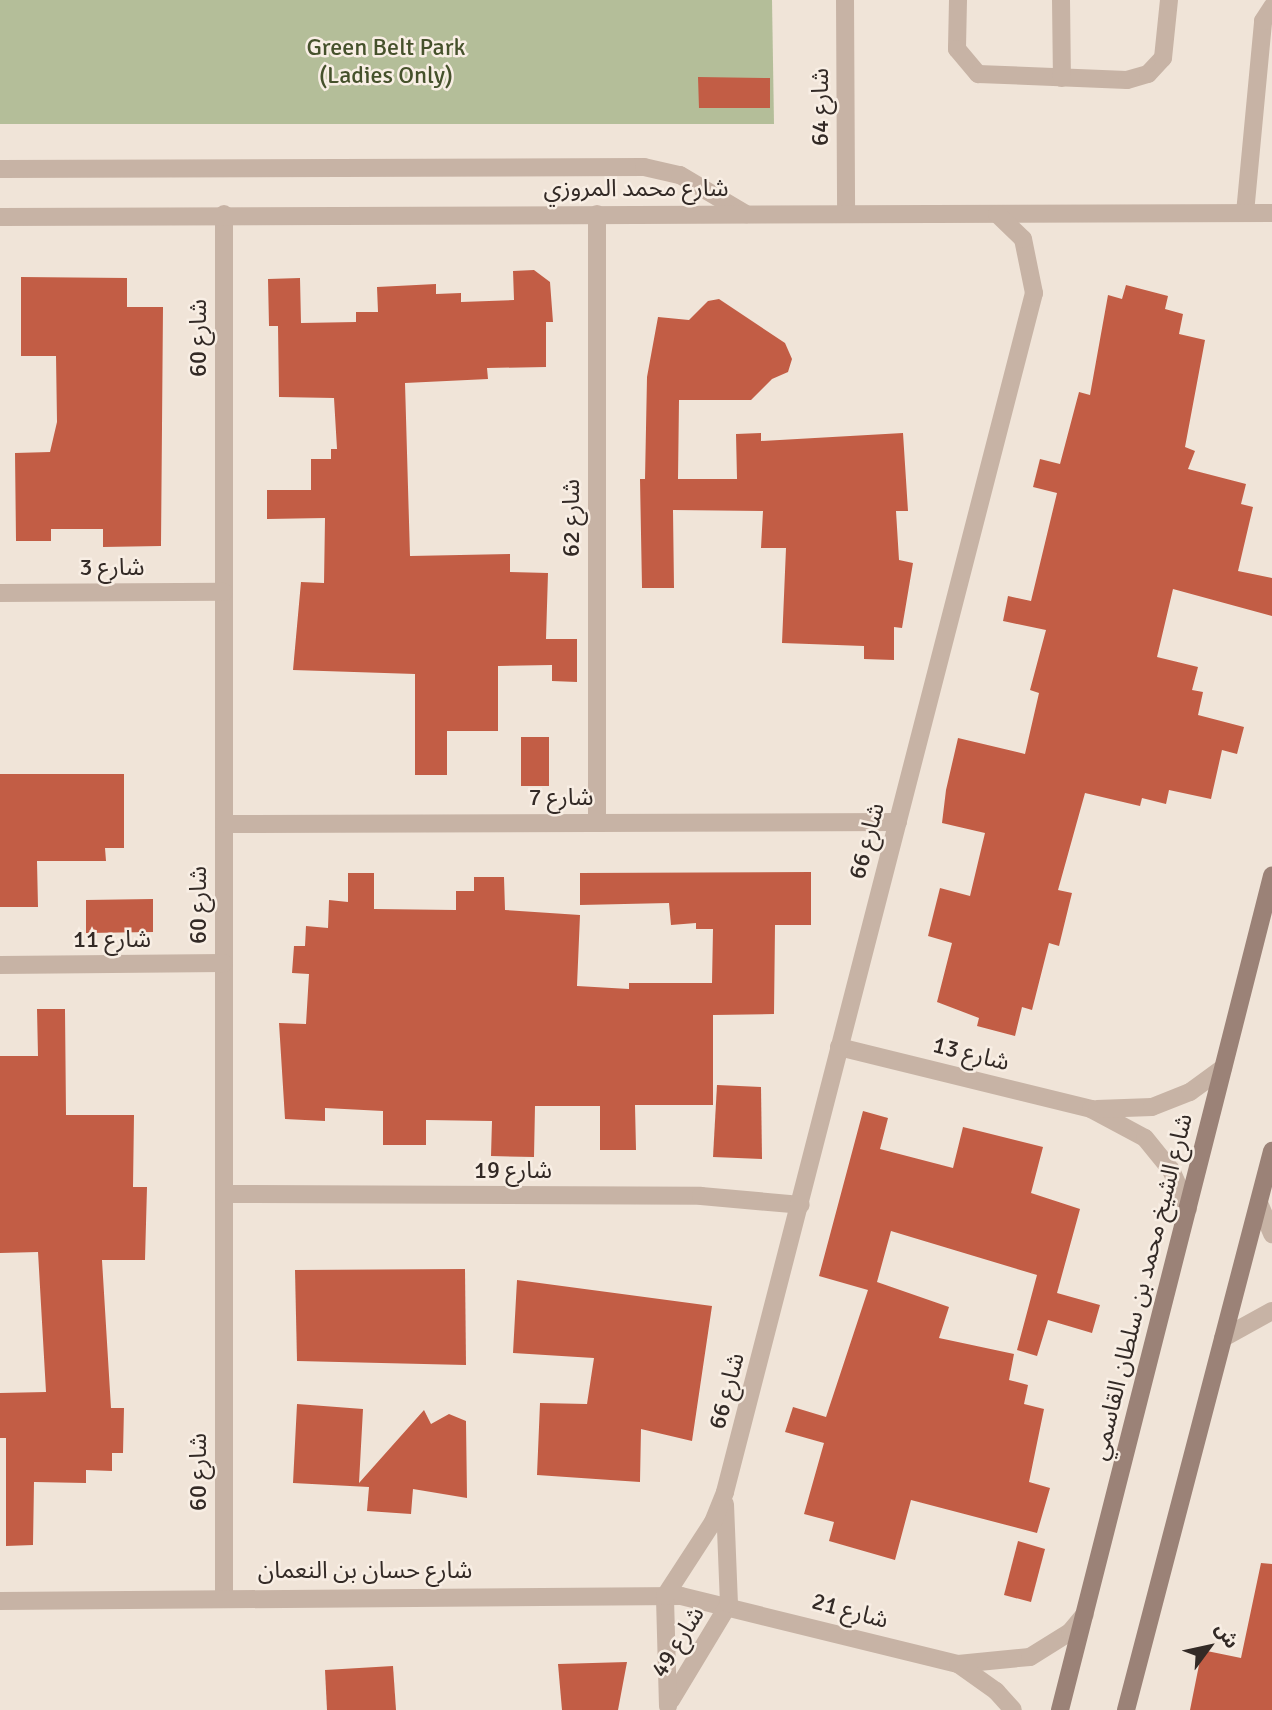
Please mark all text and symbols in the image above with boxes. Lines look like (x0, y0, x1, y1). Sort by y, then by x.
park label: Green Belt Park (Ladies Only) (306, 34, 466, 90)
street label: شارع 64 (807, 68, 835, 146)
street label: شارع محمد المروزي (544, 175, 728, 203)
street label: شارع 60 (185, 299, 213, 377)
street label: شارع 62 (558, 479, 586, 557)
street label: شارع 3 (79, 554, 145, 582)
street label: شارع 7 (528, 784, 594, 812)
street label: شارع 66 (843, 800, 891, 882)
street label: شارع 60 (185, 866, 213, 944)
street label: شارع 11 (73, 926, 151, 954)
street label: شارع 13 (930, 1031, 1012, 1077)
street label: شارع الشيخ محمد بن سلطان القاسمي (1085, 1111, 1199, 1463)
street label: شارع 19 (474, 1157, 552, 1185)
street label: شارع 66 (703, 1350, 751, 1432)
street label: شارع 60 (185, 1433, 213, 1511)
street label: شارع حسان بن النعمان (258, 1557, 472, 1585)
street label: شارع 21 (809, 1587, 891, 1635)
street label: شارع 49 (645, 1601, 711, 1683)
north arrow (1174, 1612, 1244, 1682)
text: ش (1209, 1618, 1244, 1653)

